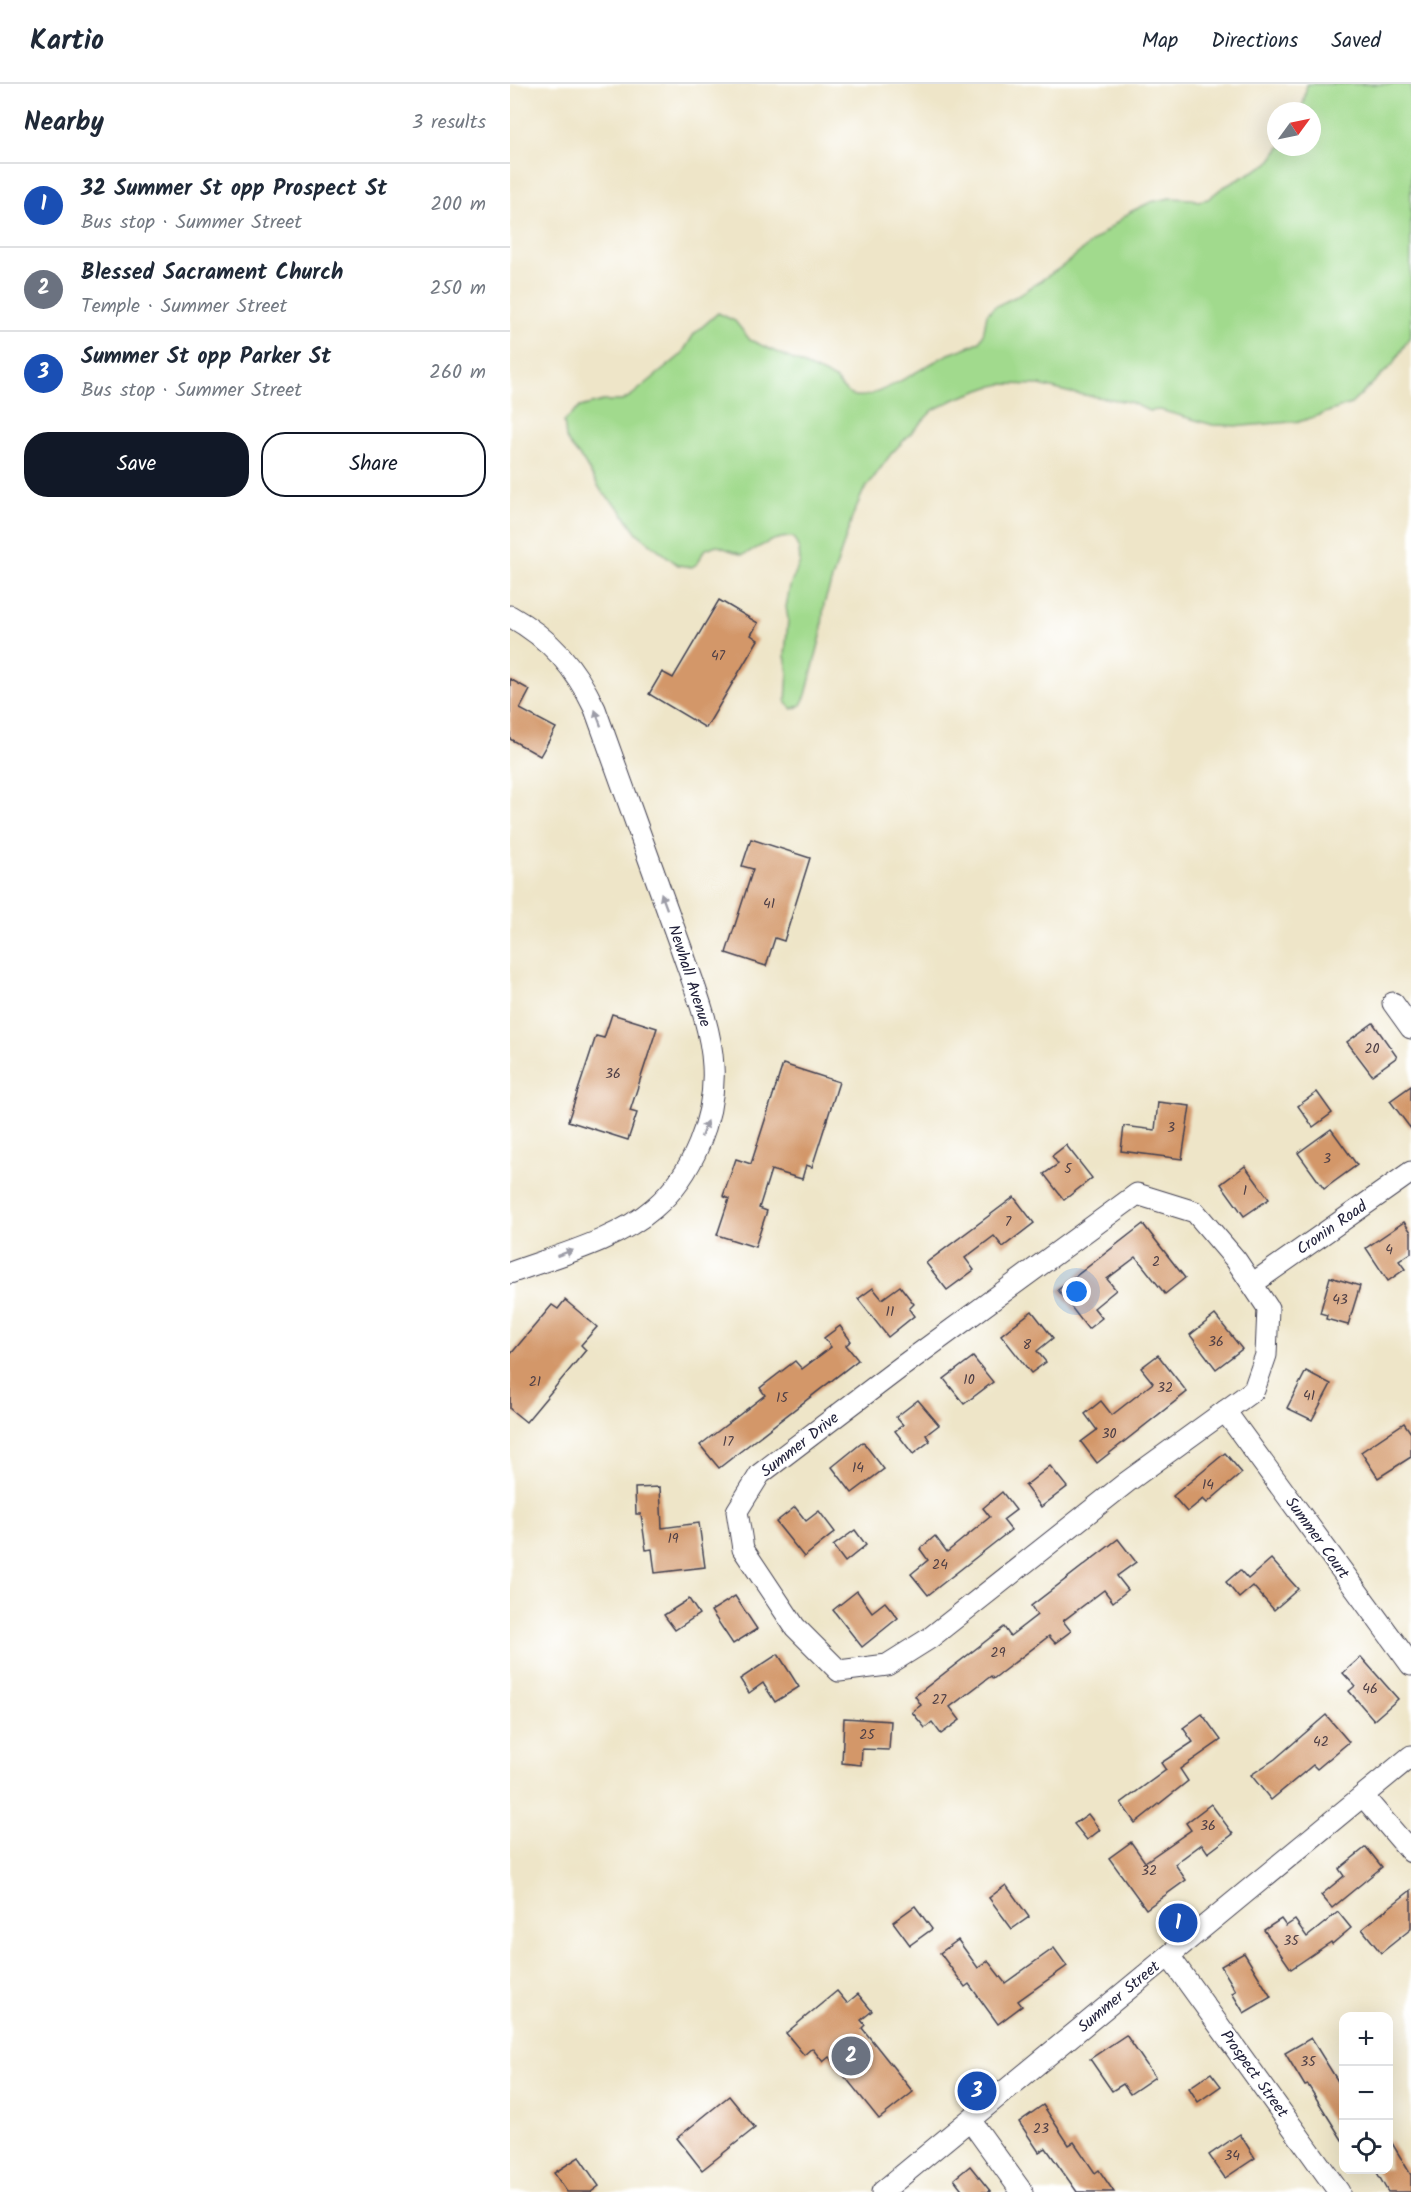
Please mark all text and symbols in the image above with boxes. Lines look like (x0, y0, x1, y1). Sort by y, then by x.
text: Kartio (30, 19, 104, 64)
text: Map (1142, 25, 1178, 58)
text: Directions (1211, 25, 1298, 58)
text: Saved (1331, 25, 1381, 58)
text: Nearby (24, 102, 104, 144)
north arrow (1267, 102, 1321, 156)
text: 3 results (412, 107, 486, 139)
text: 32 Summer St opp Prospect St (81, 172, 387, 207)
text: 1 (40, 189, 47, 221)
text: 200 m (430, 189, 486, 221)
text: Bus stop · Summer Street (81, 207, 302, 239)
text: Blessed Sacrament Church (81, 256, 343, 291)
text: 2 (38, 273, 49, 305)
text: 250 m (430, 273, 486, 305)
text: Temple · Summer Street (81, 291, 287, 323)
text: Summer St opp Parker St (81, 340, 331, 375)
text: 3 (38, 357, 49, 389)
text: 260 m (429, 357, 486, 389)
text: Bus stop · Summer Street (81, 375, 302, 407)
button: Save (24, 432, 249, 497)
button: Share (261, 432, 486, 497)
house number: 47 (711, 645, 726, 667)
one-way arrow (592, 708, 602, 726)
one-way arrow (659, 892, 669, 910)
house number: 41 (763, 893, 775, 915)
street label: Newhall Avenue (661, 922, 717, 1030)
house number: 20 (1364, 1038, 1380, 1060)
house number: 36 (605, 1063, 621, 1085)
house number: 3 (1167, 1117, 1175, 1139)
one-way arrow (700, 1120, 710, 1138)
house number: 3 (1323, 1148, 1331, 1170)
house number: 5 (1064, 1158, 1073, 1180)
house number: 1 (1243, 1180, 1247, 1202)
street label: Cronin Road (1291, 1194, 1373, 1262)
house number: 7 (1005, 1211, 1012, 1233)
house number: 4 (1385, 1239, 1393, 1261)
one-way arrow (556, 1248, 574, 1257)
house number: 2 (1152, 1251, 1160, 1273)
your location (1062, 1277, 1091, 1306)
house number: 43 (1332, 1289, 1348, 1311)
house number: 11 (886, 1301, 894, 1323)
house number: 36 (1208, 1331, 1224, 1353)
house number: 8 (1023, 1334, 1032, 1356)
house number: 10 (963, 1369, 975, 1391)
house number: 21 (529, 1371, 541, 1393)
house number: 32 (1157, 1377, 1173, 1399)
house number: 41 (1303, 1385, 1315, 1407)
house number: 15 (776, 1387, 789, 1409)
street label: Summer Drive (755, 1406, 845, 1484)
house number: 30 (1102, 1423, 1117, 1445)
house number: 17 (723, 1431, 734, 1453)
house number: 14 (852, 1457, 864, 1479)
house number: 14 (1202, 1474, 1214, 1496)
street label: Summer Court (1278, 1492, 1356, 1585)
house number: 19 (667, 1528, 679, 1550)
house number: 24 (932, 1554, 948, 1576)
house number: 29 (991, 1642, 1006, 1664)
house number: 46 (1362, 1678, 1378, 1700)
house number: 27 (932, 1689, 947, 1711)
house number: 25 (859, 1724, 876, 1746)
house number: 42 (1313, 1731, 1329, 1753)
house number: 36 (1200, 1815, 1216, 1837)
house number: 32 (1141, 1860, 1157, 1882)
pin: 1 (1158, 1900, 1198, 1946)
house number: 35 (1283, 1930, 1300, 1952)
street label: Summer Street (1072, 1954, 1166, 2039)
map controls (1339, 2012, 1393, 2174)
button: + (1339, 2012, 1393, 2066)
street label: Prospect Street (1214, 2025, 1295, 2124)
pin: 2 (832, 2034, 870, 2078)
house number: 35 (1300, 2051, 1317, 2073)
button: − (1339, 2066, 1393, 2120)
pin: 3 (958, 2068, 996, 2114)
house number: 23 (1033, 2118, 1049, 2140)
button: locate (1339, 2120, 1393, 2174)
house number: 34 (1224, 2145, 1240, 2167)

